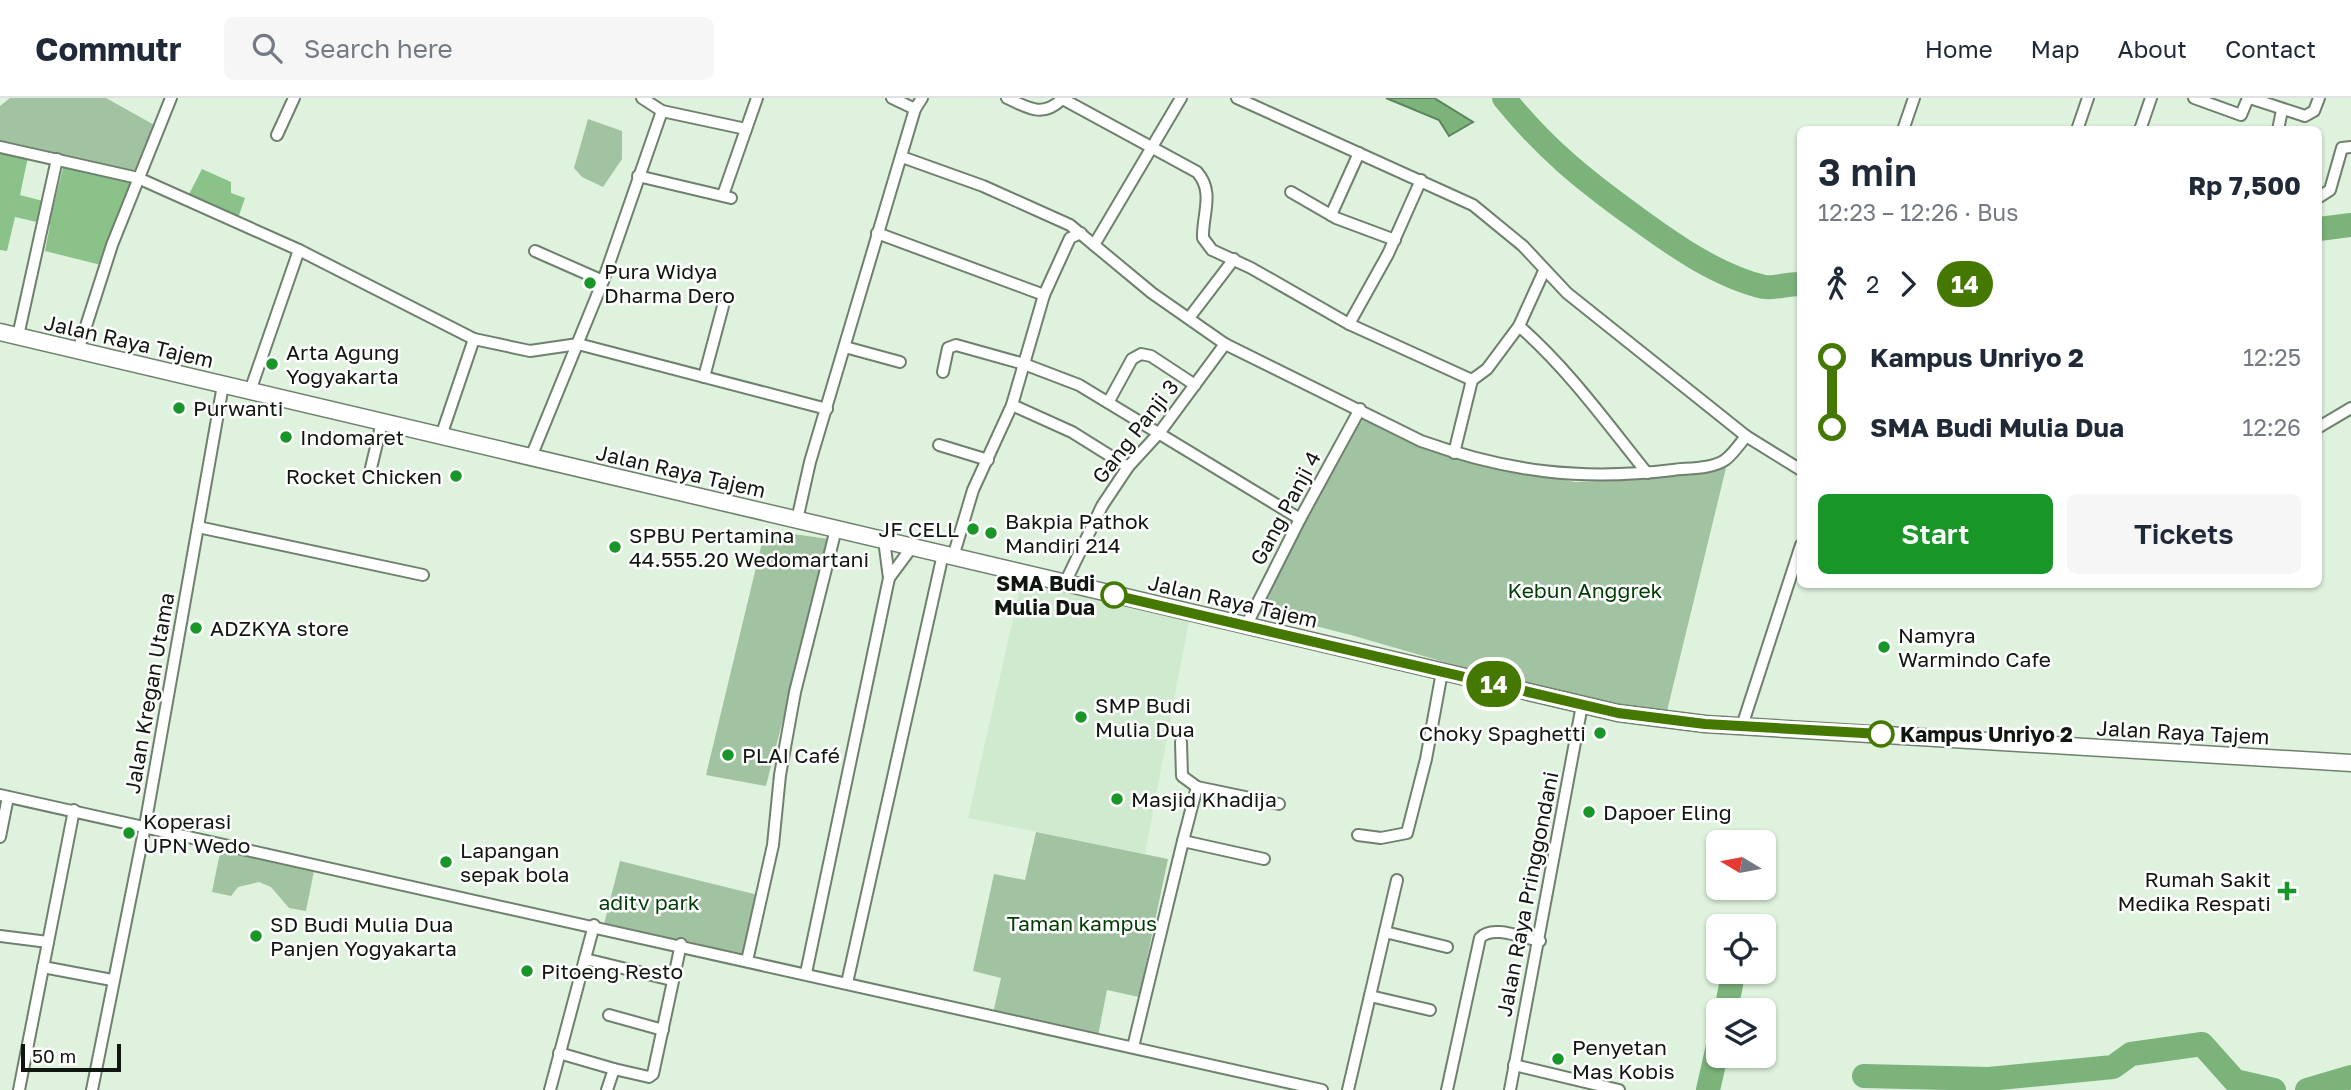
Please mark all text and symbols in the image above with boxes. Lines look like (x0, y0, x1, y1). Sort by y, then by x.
search box (224, 17, 714, 80)
text: Commutr (35, 29, 182, 68)
icon: search (248, 29, 286, 67)
text: Search here (304, 33, 453, 64)
text: Home (1925, 34, 1993, 63)
text: Map (2031, 34, 2080, 63)
text: About (2118, 34, 2187, 63)
text: Contact (2225, 34, 2316, 63)
text: 3 min (1818, 149, 1917, 194)
text: Rp 7,500 (2188, 170, 2301, 201)
text: 12:23 – 12:26 · Bus (1818, 198, 2018, 226)
place label: Pura Widya Dharma Dero (604, 258, 735, 308)
icon: walk (1818, 265, 1856, 303)
icon: forward (1889, 265, 1927, 303)
text: 14 (1951, 269, 1979, 298)
text: 2 (1866, 270, 1879, 298)
marker: Pura Widya Dharma Dero (582, 275, 598, 291)
street label: Jalan Raya Tajem (42, 309, 216, 373)
place label: Arta Agung Yogyakarta (286, 339, 400, 389)
text: Kampus Unriyo 2 (1870, 342, 2084, 373)
text: 12:25 (2243, 343, 2301, 371)
marker: Arta Agung Yogyakarta (264, 356, 280, 372)
street label: Gang Panji 3 (1086, 374, 1184, 488)
place label: Purwanti (193, 395, 283, 421)
marker: Purwanti (171, 400, 187, 416)
text: SMA Budi Mulia Dua (1870, 412, 2124, 443)
text: 12:26 (2242, 413, 2301, 441)
place label: Indomaret (300, 424, 404, 450)
marker: Indomaret (278, 429, 294, 445)
street label: Jalan Raya Tajem (594, 439, 768, 503)
street label: Gang Panji 4 (1244, 447, 1326, 569)
place label: Rocket Chicken (286, 463, 442, 489)
marker: Rocket Chicken (448, 468, 464, 484)
button: Start (1818, 494, 2053, 574)
button: Tickets (2067, 494, 2301, 574)
place label: Bakpia Pathok Mandiri 214 (1005, 508, 1150, 558)
place label: JF CELL (879, 516, 959, 542)
marker: JF CELL (965, 521, 981, 537)
place label: SPBU Pertamina 44.555.20 Wedomartani (629, 522, 869, 572)
marker: Bakpia Pathok Mandiri 214 (983, 525, 999, 541)
marker: SPBU Pertamina 44.555.20 Wedomartani (607, 539, 623, 555)
street label: Jalan Raya Tajem (1146, 569, 1320, 633)
place label: SMA Budi Mulia Dua (994, 570, 1095, 620)
park label: Kebun Anggrek (1508, 577, 1663, 603)
marker: SMA Budi Mulia Dua (1101, 582, 1127, 608)
street label: Jalan Kregan Utama (118, 590, 180, 796)
place label: ADZKYA store (210, 615, 349, 641)
marker: ADZKYA store (188, 620, 204, 636)
place label: Namyra Warmindo Cafe (1898, 622, 2051, 672)
marker: Namyra Warmindo Cafe (1876, 639, 1892, 655)
line badge: 14 (1462, 661, 1526, 707)
text: 14 (1480, 669, 1508, 698)
place label: SMP Budi Mulia Dua (1095, 692, 1195, 742)
marker: SMP Budi Mulia Dua (1073, 709, 1089, 725)
street label: Jalan Raya Tajem (2096, 714, 2270, 750)
place label: Choky Spaghetti (1419, 720, 1586, 746)
marker: Kampus Unriyo 2 (1868, 721, 1894, 747)
place label: Kampus Unriyo 2 (1900, 721, 2073, 747)
marker: Choky Spaghetti (1592, 725, 1608, 741)
place label: PLAI Café (742, 742, 840, 768)
marker: PLAI Café (720, 747, 736, 763)
street label: Jalan Raya Pringgondani (1490, 769, 1564, 1019)
place label: Masjid Khadija (1131, 786, 1277, 812)
marker: Masjid Khadija (1109, 791, 1125, 807)
place label: Dapoer Eling (1603, 799, 1732, 825)
marker: Dapoer Eling (1581, 804, 1597, 820)
place label: Koperasi UPN Wedo (143, 808, 250, 858)
marker: Koperasi UPN Wedo (121, 825, 137, 841)
north arrow (1706, 830, 1776, 900)
map controls (1706, 830, 1776, 1068)
place label: Lapangan sepak bola (460, 837, 569, 887)
marker: Lapangan sepak bola (438, 854, 454, 870)
place label: Rumah Sakit Medika Respati (2117, 866, 2271, 916)
marker: Rumah Sakit Medika Respati (2277, 881, 2297, 901)
park label: aditv park (598, 889, 700, 915)
park label: Taman kampus (1007, 910, 1157, 936)
place label: SD Budi Mulia Dua Panjen Yogyakarta (270, 911, 457, 961)
button: locate (1706, 914, 1776, 984)
marker: SD Budi Mulia Dua Panjen Yogyakarta (248, 928, 264, 944)
place label: Pitoeng Resto (541, 958, 683, 984)
marker: Pitoeng Resto (519, 963, 535, 979)
button: layers (1706, 998, 1776, 1068)
place label: Penyetan Mas Kobis (1572, 1034, 1675, 1084)
scale bar (21, 1041, 121, 1073)
text: 50 m (32, 1044, 76, 1067)
marker: Penyetan Mas Kobis (1550, 1051, 1566, 1067)

